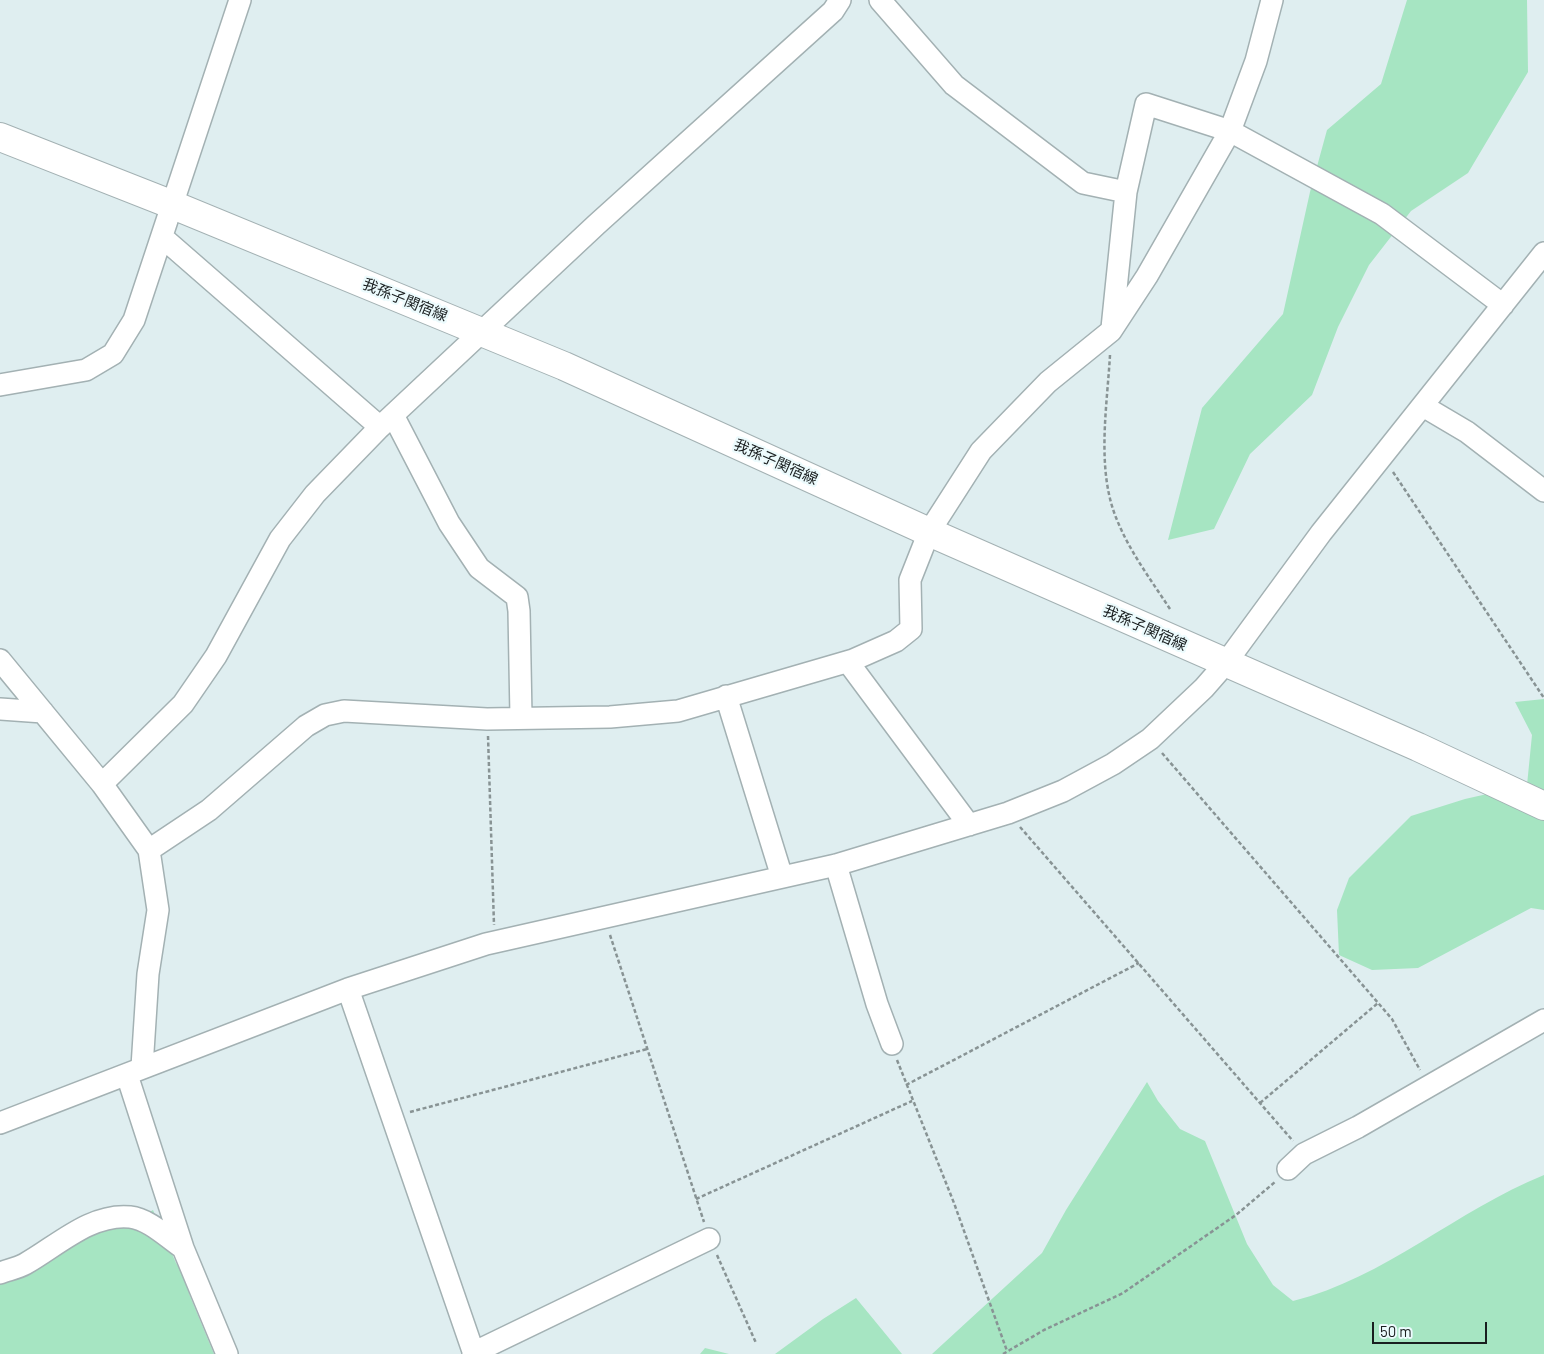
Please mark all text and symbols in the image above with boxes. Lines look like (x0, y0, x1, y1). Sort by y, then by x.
street label: 我孫子関宿線 (360, 275, 450, 325)
street label: 我孫子関宿線 (731, 435, 821, 489)
street label: 我孫子関宿線 (1100, 601, 1190, 655)
scale bar (1374, 1312, 1489, 1344)
text: 50 m (1380, 1322, 1412, 1340)

